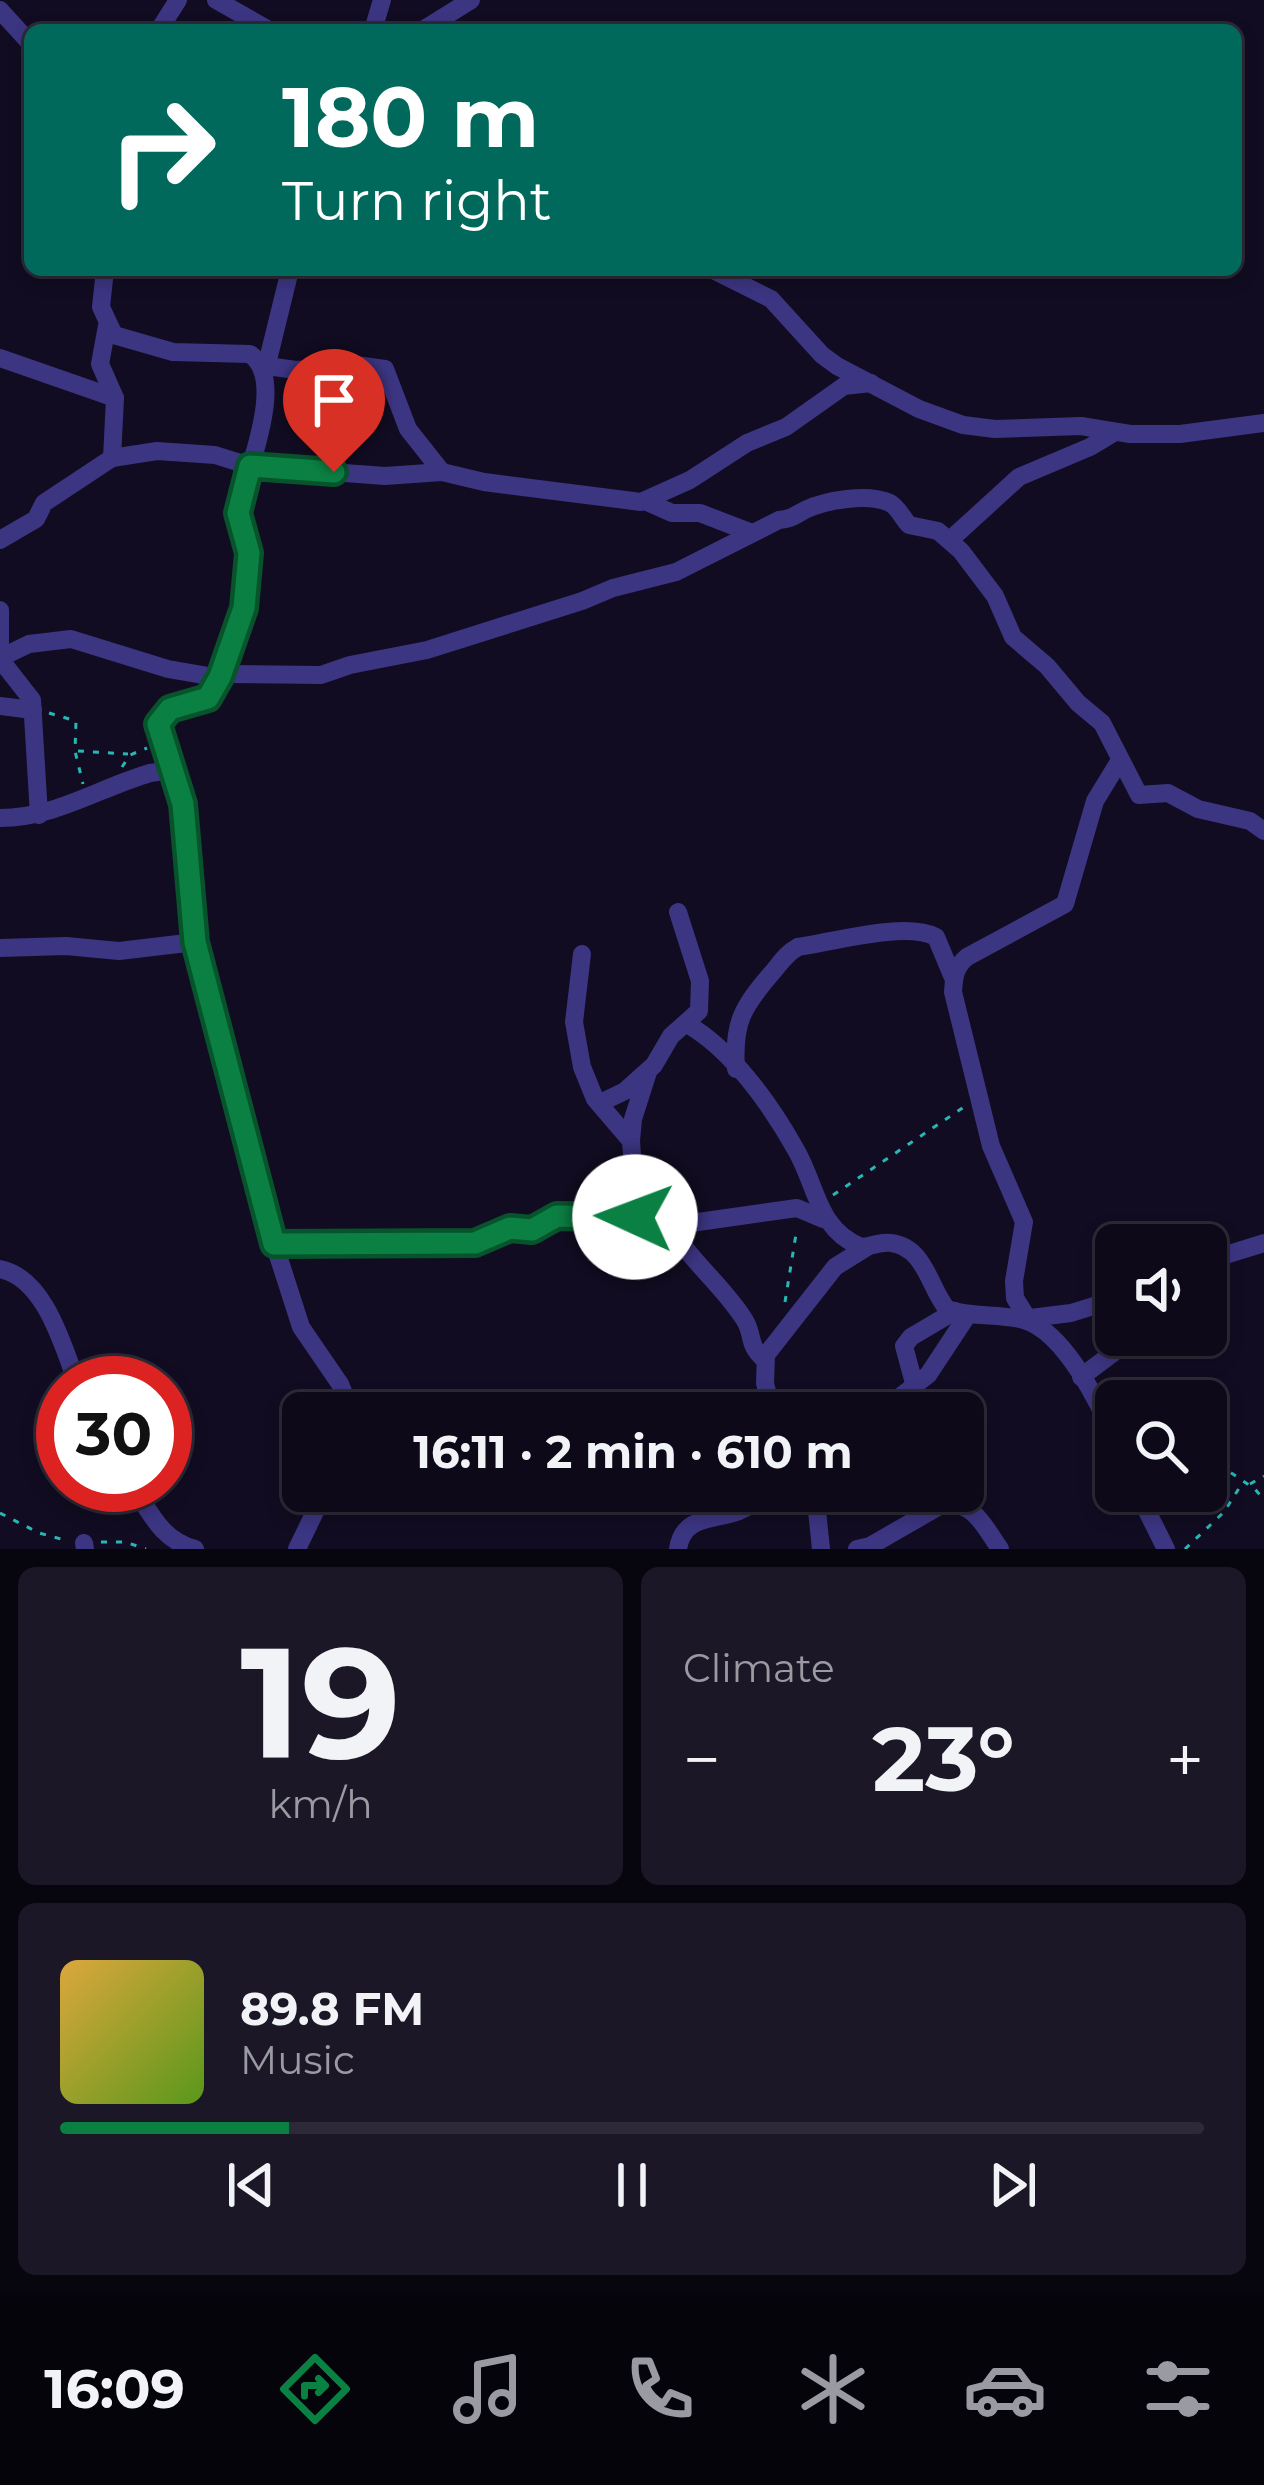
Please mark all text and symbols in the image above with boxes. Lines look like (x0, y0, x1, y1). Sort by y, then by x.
text: 180 m (282, 66, 539, 168)
icon: right (84, 72, 240, 228)
text: Turn right (282, 168, 552, 234)
pin (283, 349, 385, 472)
icon: arrive (301, 367, 367, 433)
position arrow (572, 1154, 698, 1280)
map controls (1095, 1224, 1227, 1512)
button: sound (1095, 1224, 1227, 1356)
speed limit sign: 30 (36, 1356, 192, 1512)
button: search (1095, 1380, 1227, 1512)
text: 16:11 · 2 min · 610 m (413, 1424, 853, 1479)
text: 19 (240, 1607, 401, 1797)
text: Climate (683, 1644, 835, 1692)
text: 23° (872, 1704, 1015, 1814)
text: − (683, 1719, 721, 1800)
text: + (1166, 1719, 1204, 1800)
text: km/h (268, 1780, 373, 1828)
text: 89.8 FM (240, 1981, 424, 2036)
text: Music (240, 2036, 355, 2084)
icon: previous (218, 2152, 284, 2218)
icon: pause (599, 2152, 665, 2218)
icon: next (980, 2152, 1046, 2218)
icon: directions (273, 2347, 357, 2431)
icon: music (446, 2347, 530, 2431)
icon: phone (618, 2347, 702, 2431)
icon: climate (791, 2347, 875, 2431)
icon: car (963, 2347, 1047, 2431)
icon: filters (1136, 2347, 1220, 2431)
text: 16:09 (44, 2356, 185, 2422)

